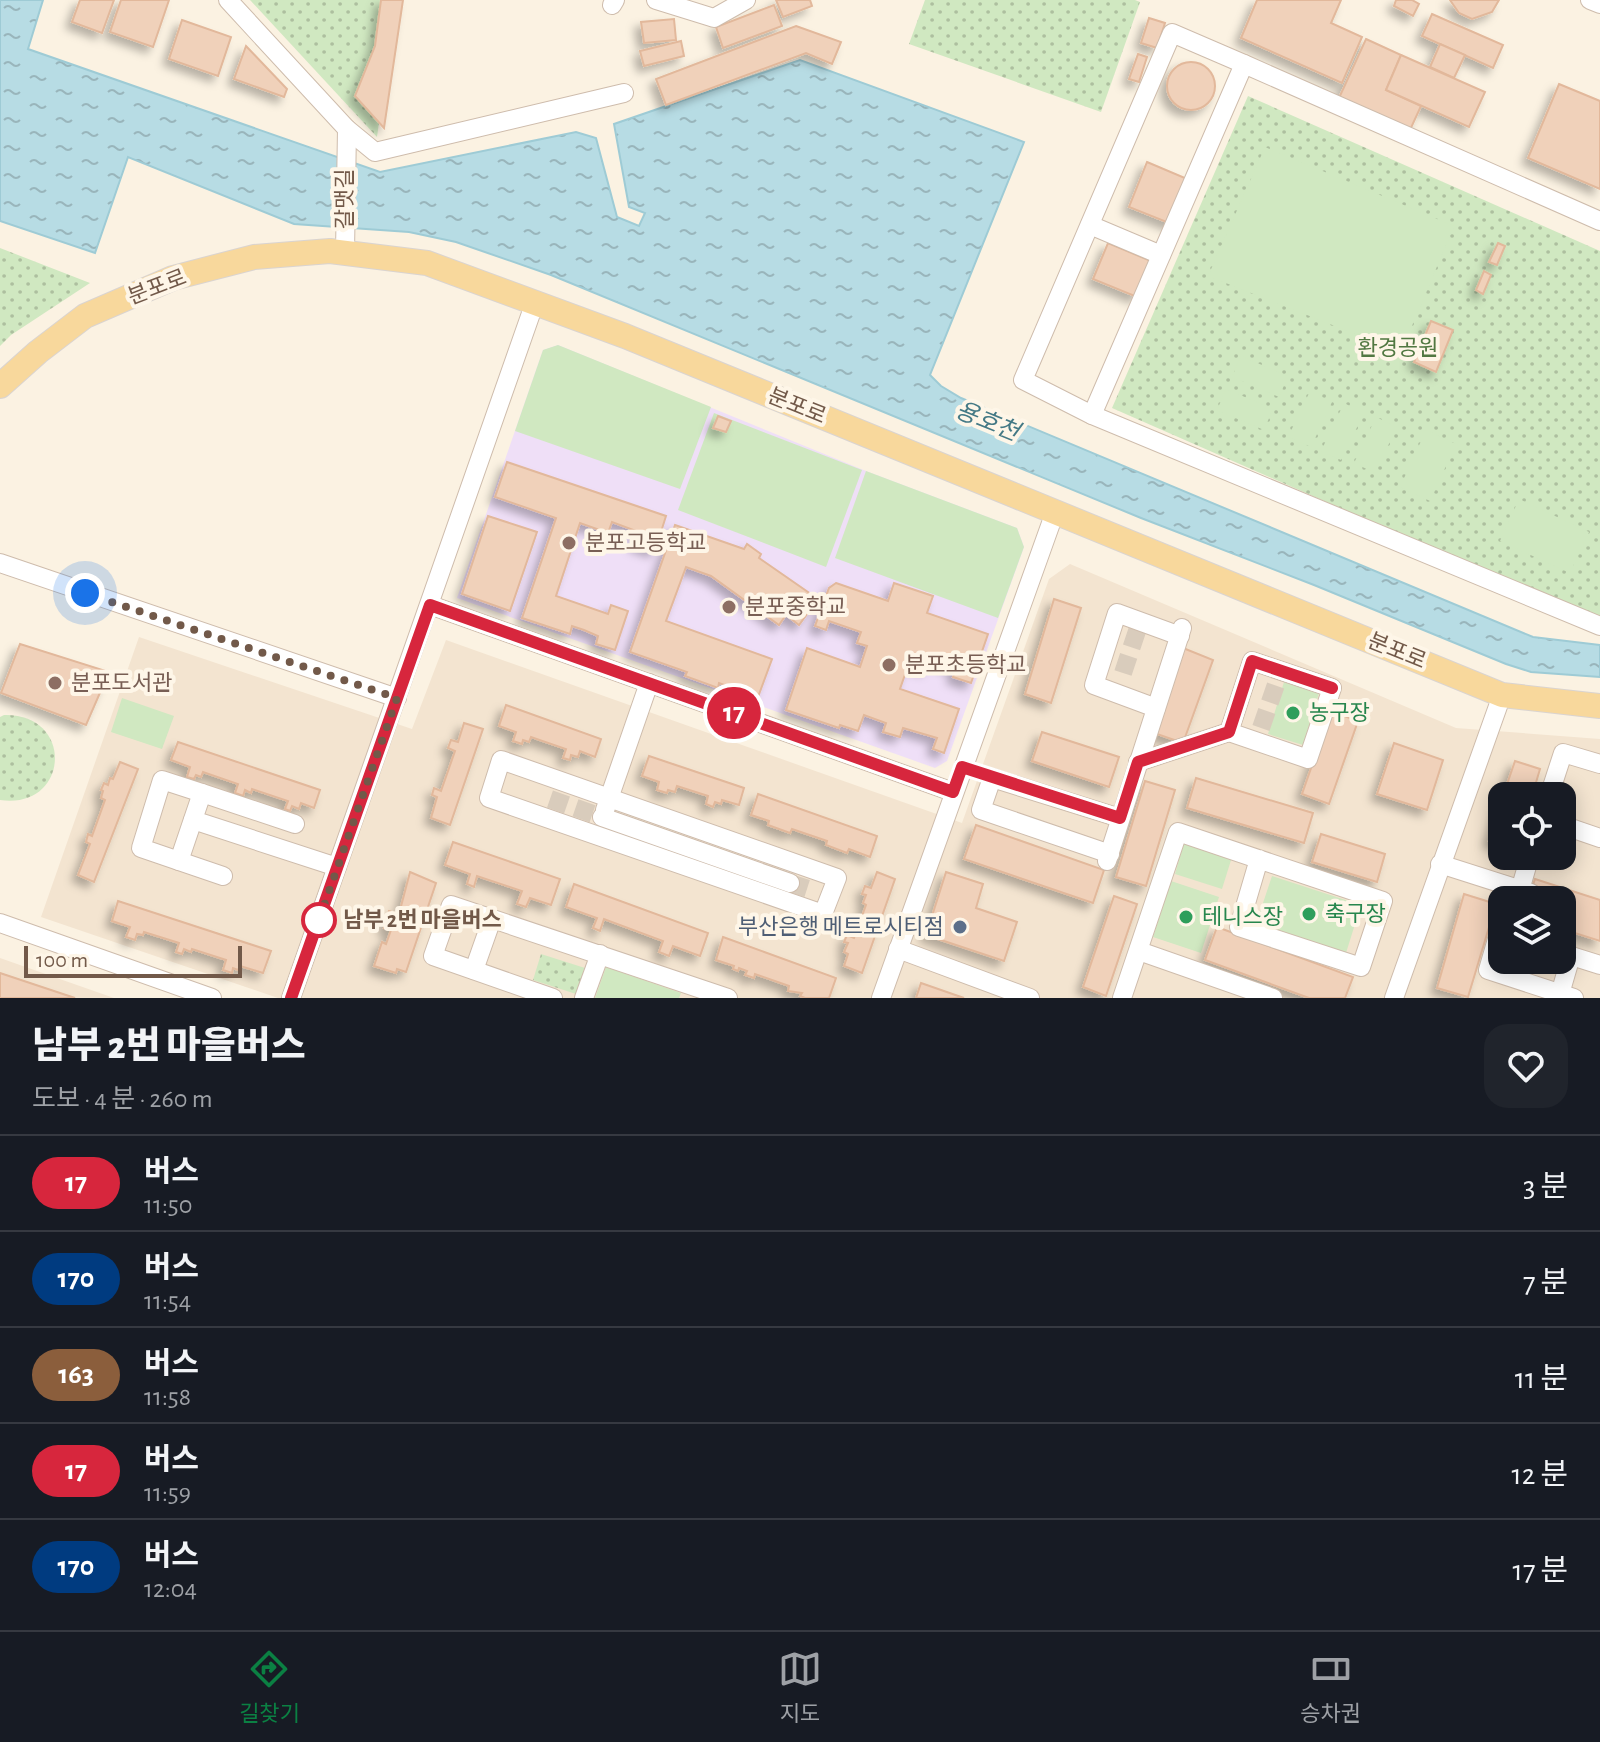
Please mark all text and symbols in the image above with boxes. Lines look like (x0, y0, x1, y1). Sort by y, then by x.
street label: 갈맷길 (333, 169, 356, 229)
street label: 분포로 (125, 266, 189, 308)
park label: 환경공원 (1358, 336, 1438, 359)
street label: 분포로 (765, 384, 829, 428)
water label: 용호천 (952, 398, 1025, 447)
place label: 분포고등학교 (585, 531, 706, 554)
marker: 분포고등학교 (560, 534, 578, 552)
your location (65, 573, 105, 613)
place label: 분포중학교 (745, 595, 846, 618)
marker: 분포중학교 (720, 598, 738, 616)
street label: 분포로 (1365, 629, 1429, 673)
place label: 분포초등학교 (905, 653, 1026, 676)
marker: 분포초등학교 (880, 656, 898, 674)
place label: 분포도서관 (71, 671, 172, 694)
marker: 분포도서관 (46, 674, 64, 692)
line badge: 17 (698, 687, 770, 739)
text: 17 (723, 699, 745, 727)
place label: 농구장 (1309, 701, 1370, 724)
marker: 농구장 (1284, 704, 1302, 722)
map controls (1488, 782, 1576, 974)
button: locate (1488, 782, 1576, 870)
button: layers (1488, 886, 1576, 974)
place label: 축구장 (1325, 902, 1386, 925)
marker: 남부 2번 마을버스 (302, 903, 336, 937)
place label: 테니스장 (1202, 905, 1283, 928)
marker: 축구장 (1300, 905, 1318, 923)
place label: 남부 2번 마을버스 (343, 908, 502, 931)
marker: 테니스장 (1177, 908, 1195, 926)
place label: 부산은행 메트로시티점 (738, 915, 944, 938)
marker: 부산은행 메트로시티점 (951, 918, 969, 936)
scale bar (24, 942, 242, 978)
text: 100 m (36, 949, 88, 971)
button: heart (1484, 1024, 1568, 1108)
text: 남부 2번 마을버스 (32, 1028, 306, 1066)
text: 도보 · 4 분 · 260 m (32, 1086, 213, 1112)
text: 버스 (144, 1157, 199, 1187)
text: 17 (65, 1169, 87, 1197)
text: 3 분 (1523, 1172, 1568, 1202)
text: 11:50 (144, 1192, 192, 1218)
text: 버스 (144, 1253, 199, 1283)
text: 170 (58, 1265, 94, 1293)
text: 7 분 (1523, 1268, 1568, 1298)
text: 11:54 (144, 1288, 191, 1314)
text: 버스 (144, 1349, 199, 1379)
text: 163 (58, 1361, 94, 1389)
text: 11 분 (1515, 1364, 1568, 1394)
text: 11:58 (144, 1384, 191, 1410)
text: 버스 (144, 1445, 199, 1475)
text: 17 (65, 1457, 87, 1485)
text: 12 분 (1511, 1460, 1568, 1490)
text: 11:59 (144, 1480, 191, 1506)
text: 버스 (144, 1541, 199, 1571)
text: 170 (58, 1553, 94, 1581)
text: 17 분 (1513, 1556, 1568, 1586)
text: 12:04 (144, 1576, 197, 1602)
tab: 길찾기 (239, 1647, 300, 1727)
tab: 지도 (778, 1647, 822, 1727)
tab: 승차권 (1300, 1647, 1361, 1727)

